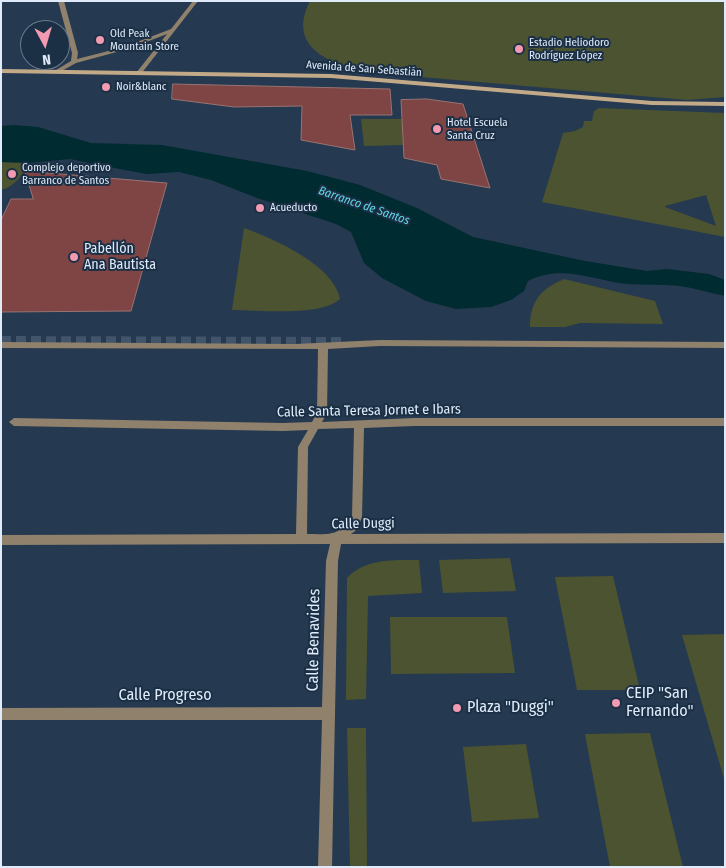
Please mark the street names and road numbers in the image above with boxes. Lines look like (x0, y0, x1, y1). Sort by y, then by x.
street label: Avenida de San Sebastián (306, 58, 422, 80)
street label: Calle Santa Teresa Jornet e Ibars (277, 401, 461, 421)
street label: Calle Duggi (331, 515, 395, 533)
street label: Calle Benavides (304, 588, 324, 692)
street label: Calle Progreso (118, 686, 212, 706)

